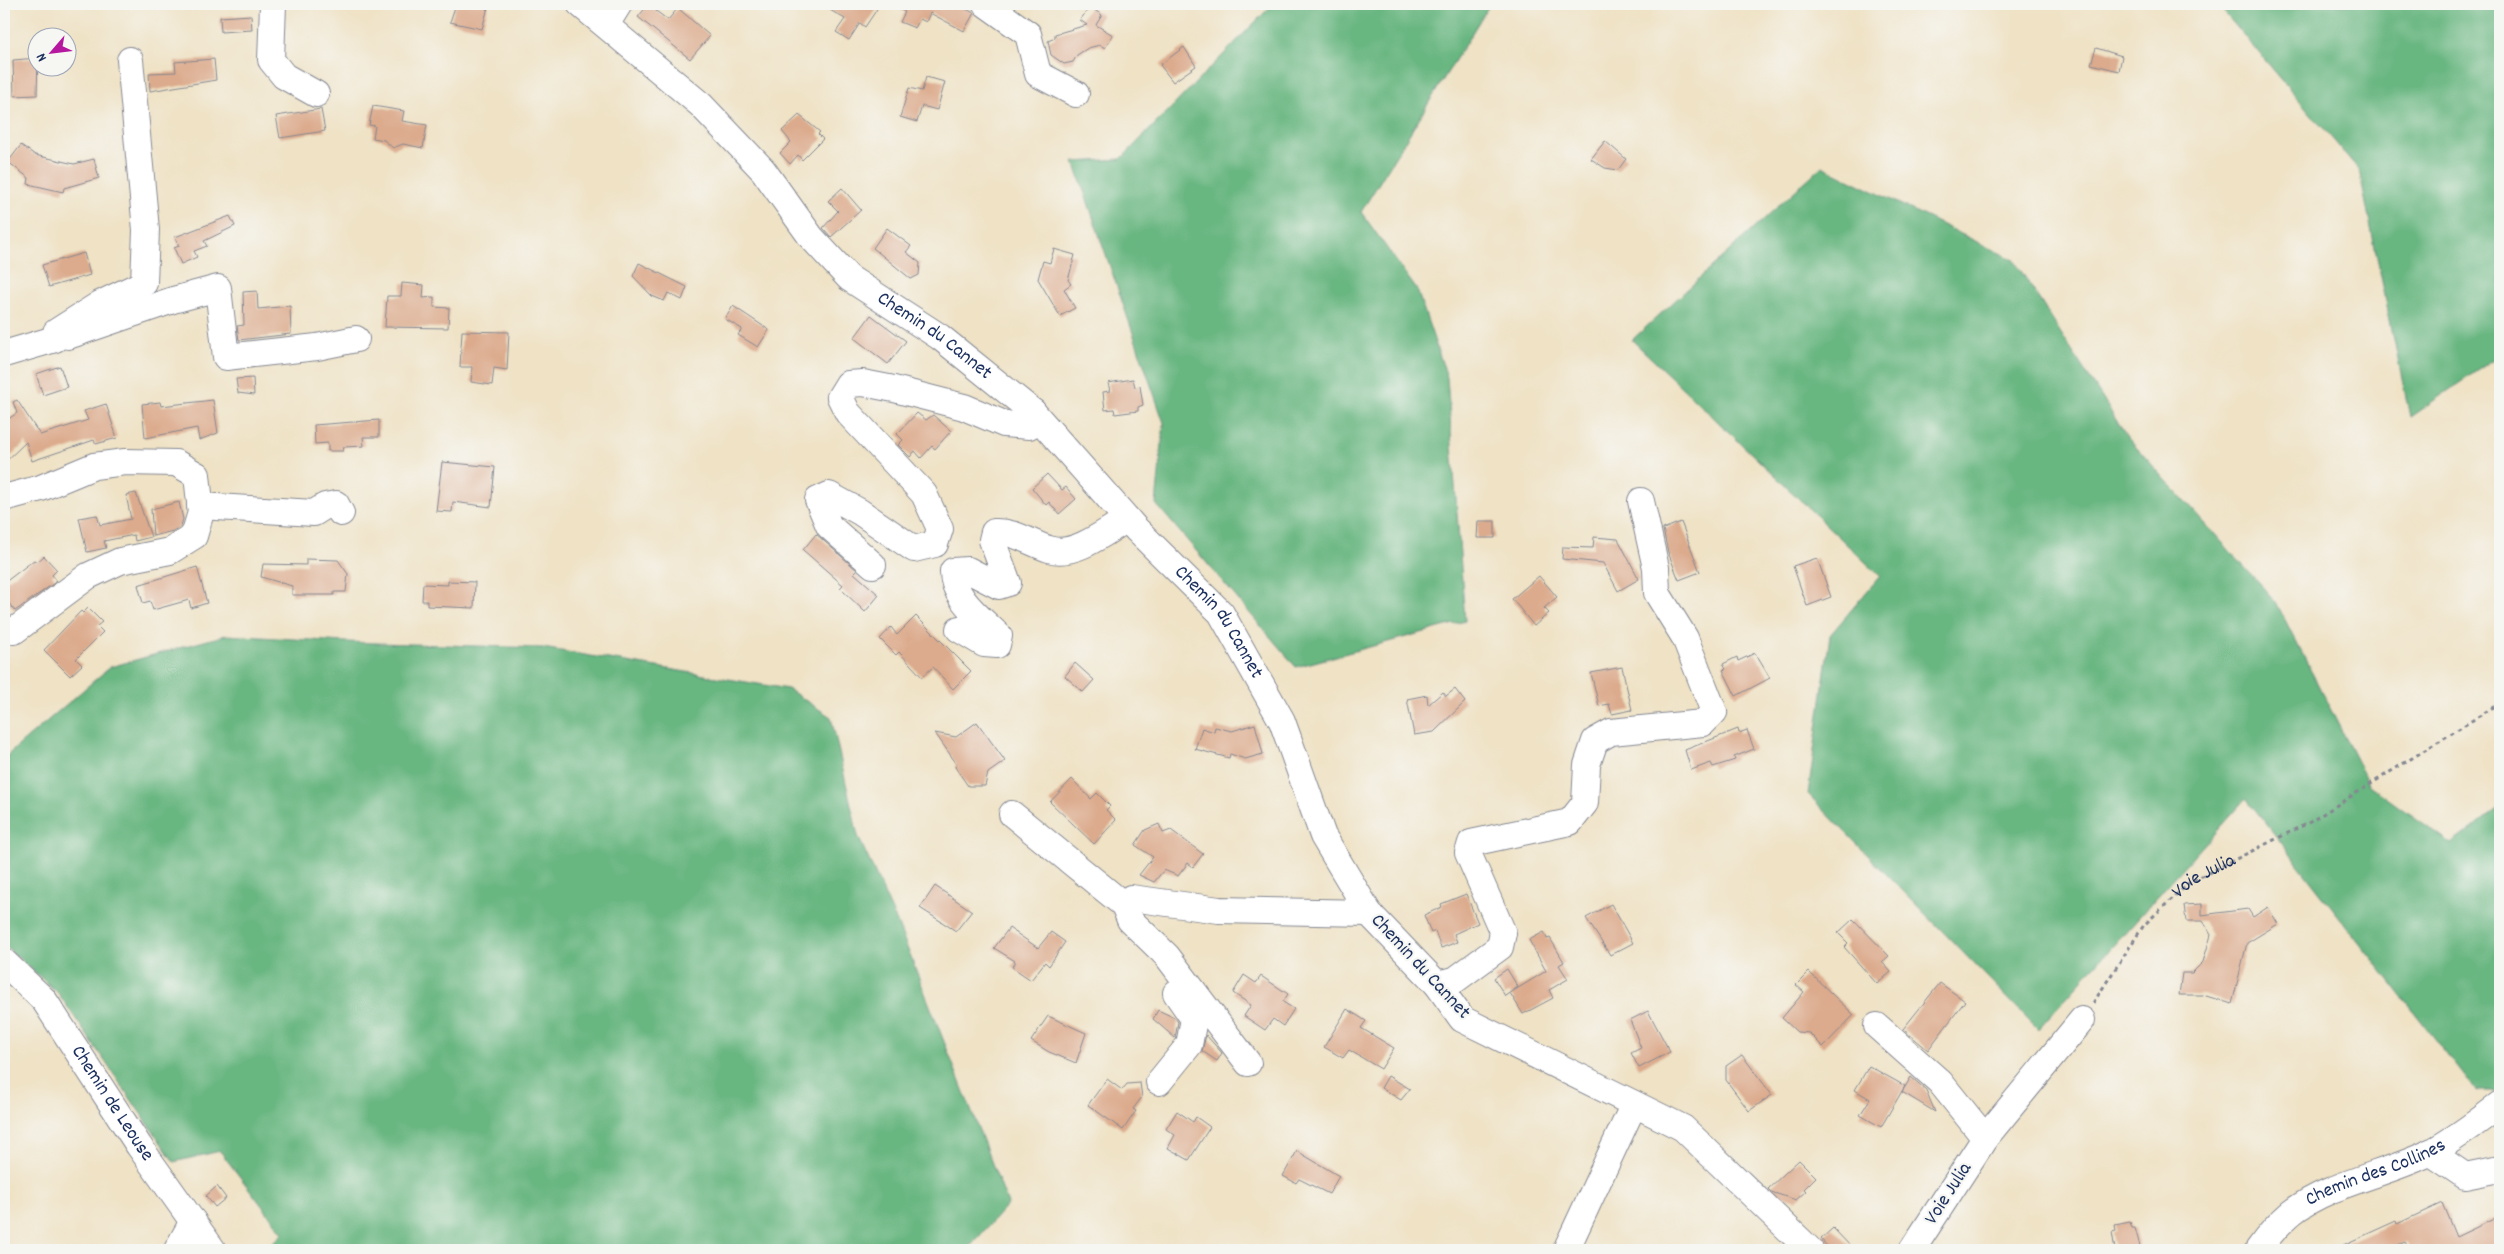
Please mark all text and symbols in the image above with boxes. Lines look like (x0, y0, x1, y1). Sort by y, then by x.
north arrow (28, 28, 78, 78)
text: N (32, 49, 53, 65)
street label: Chemin du Cannet (871, 285, 998, 387)
street label: Chemin du Cannet (1167, 560, 1269, 684)
street label: Voie Julia (2166, 847, 2241, 906)
street label: Chemin du Cannet (1364, 908, 1476, 1026)
street label: Chemin de Leouse (63, 1040, 160, 1168)
street label: Chemin des Collines (2301, 1132, 2452, 1214)
street label: Voie Julia (1918, 1157, 1980, 1231)

